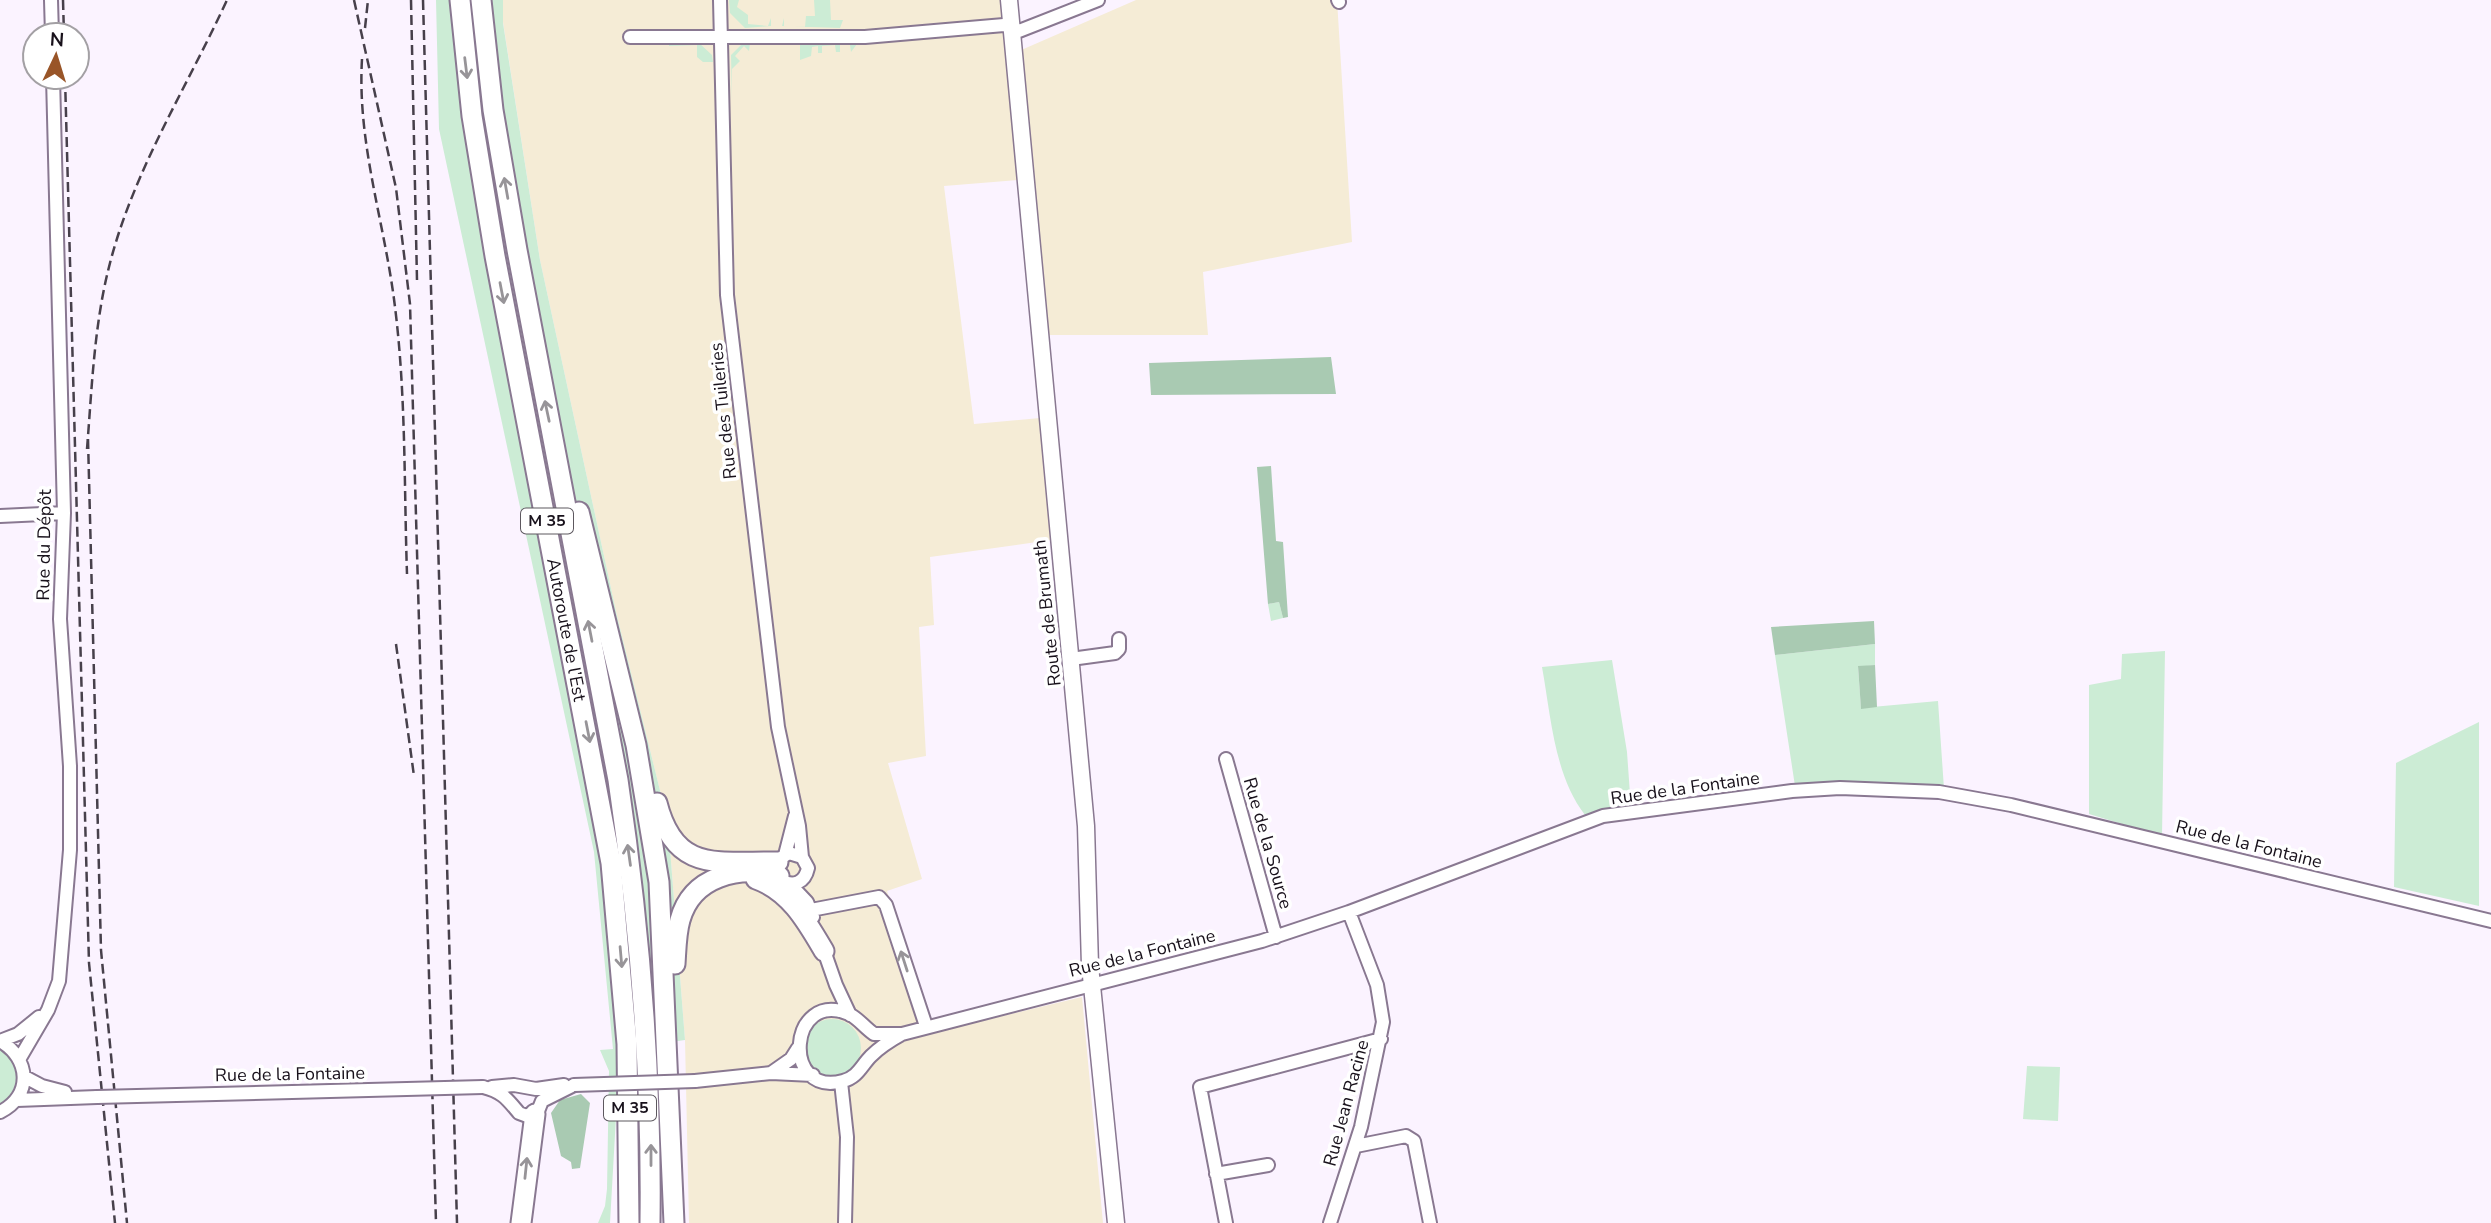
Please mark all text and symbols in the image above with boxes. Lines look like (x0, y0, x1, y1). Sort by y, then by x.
north arrow (21, 21, 91, 91)
text: N (49, 27, 65, 54)
one-way arrow (460, 56, 473, 79)
one-way arrow (499, 177, 512, 199)
one-way arrow (496, 281, 510, 303)
street label: Rue des Tuileries (704, 342, 742, 480)
one-way arrow (539, 400, 553, 423)
street label: Rue du Dépôt (31, 489, 57, 601)
road number: M 35 (521, 508, 573, 534)
street label: Route de Brumath (1027, 539, 1067, 687)
street label: Autoroute de l’Est (541, 556, 592, 704)
one-way arrow (582, 620, 596, 643)
one-way arrow (581, 720, 595, 743)
street label: Rue de la Fontaine (1609, 766, 1761, 810)
street label: Rue de la Source (1238, 774, 1298, 912)
street label: Rue de la Fontaine (2173, 814, 2325, 874)
one-way arrow (623, 844, 636, 867)
street label: Rue de la Fontaine (1066, 923, 1218, 983)
one-way arrow (614, 945, 627, 968)
one-way arrow (897, 951, 910, 973)
street label: Rue Jean Racine (1318, 1037, 1374, 1169)
street label: Rue de la Fontaine (215, 1061, 365, 1087)
road number: M 35 (604, 1096, 656, 1120)
one-way arrow (644, 1144, 658, 1167)
one-way arrow (519, 1157, 532, 1180)

